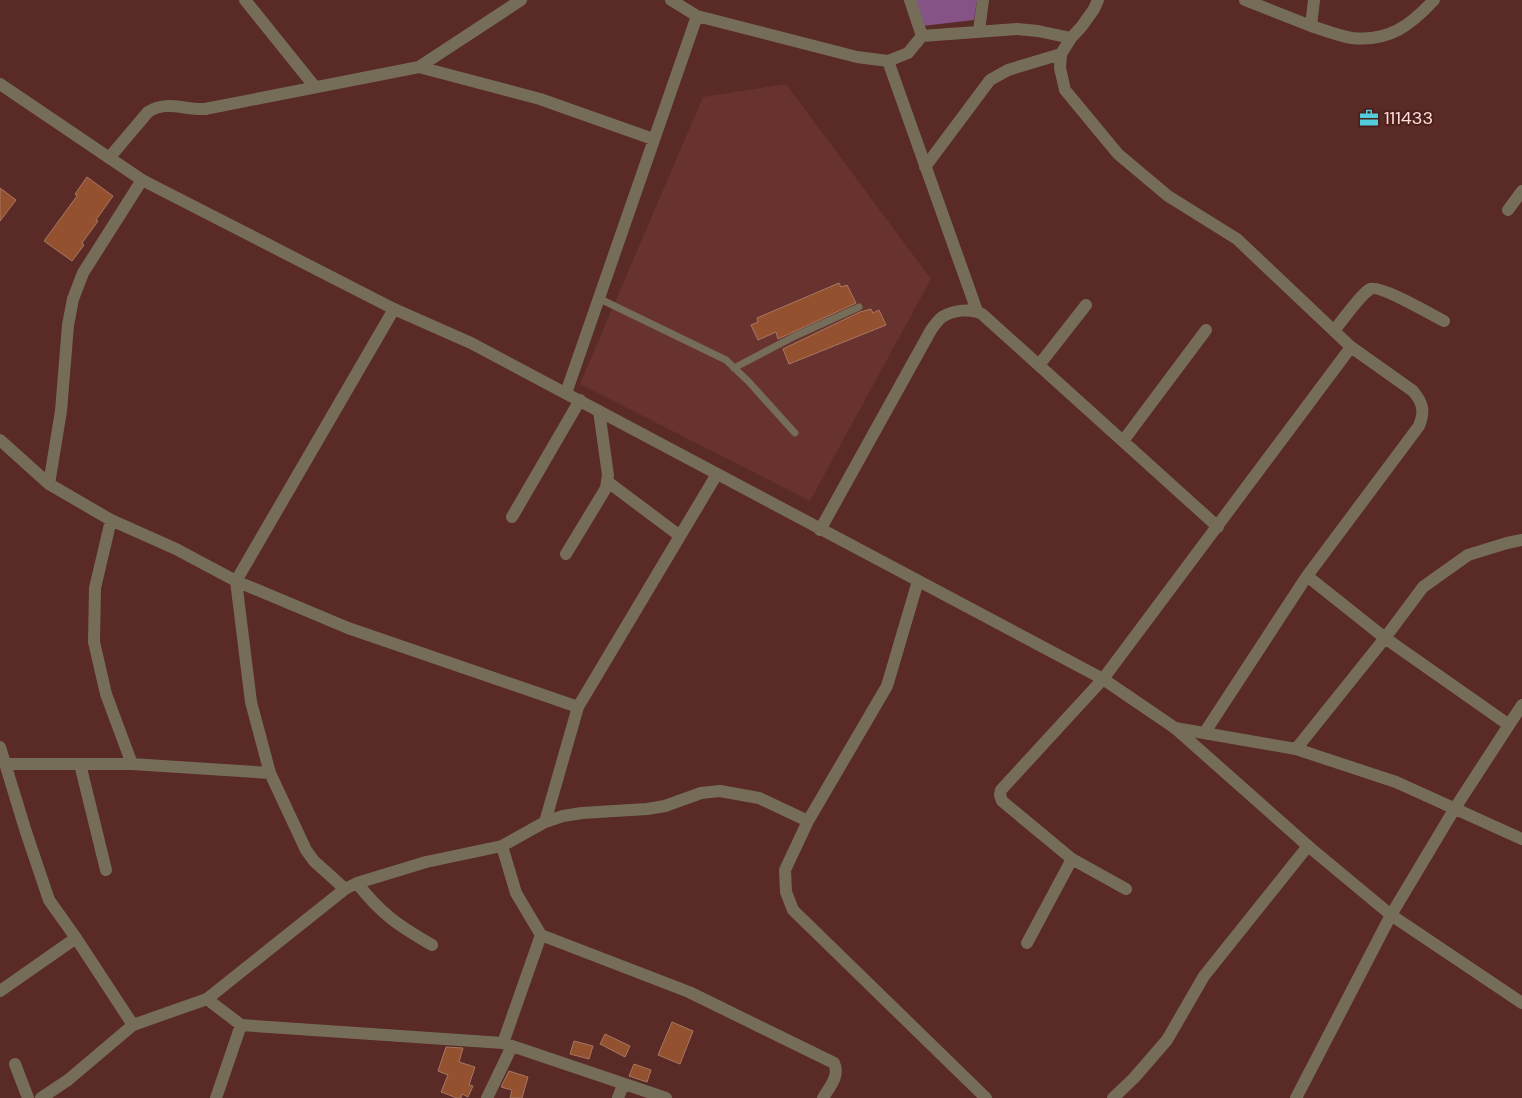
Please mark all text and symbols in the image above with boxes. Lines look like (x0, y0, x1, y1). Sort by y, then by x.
place label: 111433 (1384, 106, 1433, 130)
office icon: 111433 (1358, 107, 1380, 129)

